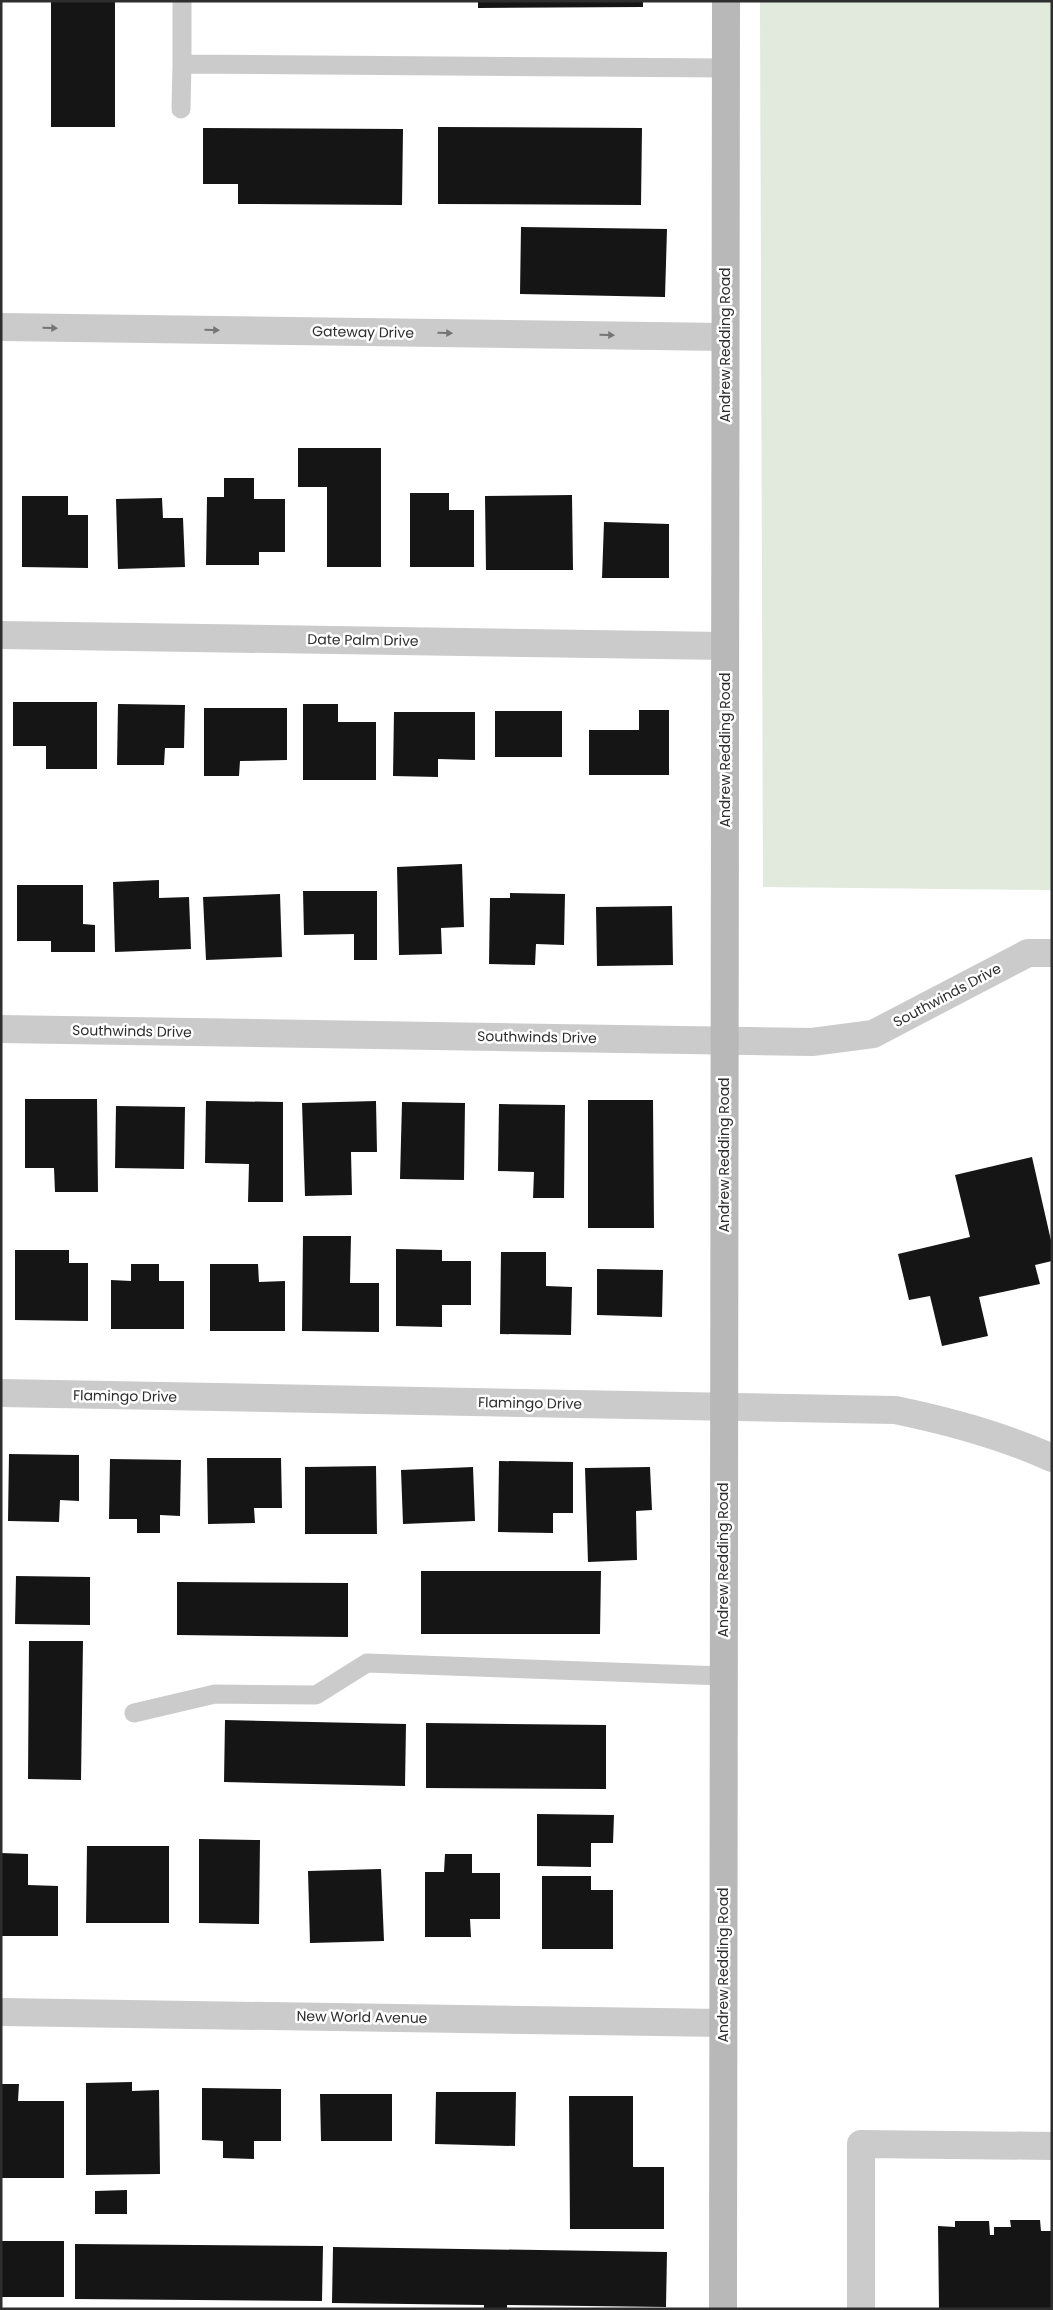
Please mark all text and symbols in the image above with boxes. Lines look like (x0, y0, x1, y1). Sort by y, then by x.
street label: Andrew Redding Road (715, 267, 735, 423)
street label: Gateway Drive (312, 321, 414, 343)
one-way arrow (42, 324, 58, 332)
one-way arrow (205, 326, 221, 334)
one-way arrow (437, 329, 453, 337)
one-way arrow (600, 332, 616, 340)
street label: Date Palm Drive (307, 629, 419, 651)
street label: Andrew Redding Road (715, 672, 735, 828)
street label: Southwinds Drive (889, 958, 1005, 1032)
street label: Southwinds Drive (72, 1020, 192, 1042)
street label: Southwinds Drive (477, 1026, 597, 1048)
street label: Andrew Redding Road (714, 1077, 734, 1233)
street label: Flamingo Drive (73, 1385, 178, 1407)
street label: Flamingo Drive (478, 1392, 583, 1414)
street label: Andrew Redding Road (713, 1482, 733, 1638)
street label: Andrew Redding Road (713, 1887, 733, 2043)
street label: New World Avenue (296, 2006, 428, 2028)

